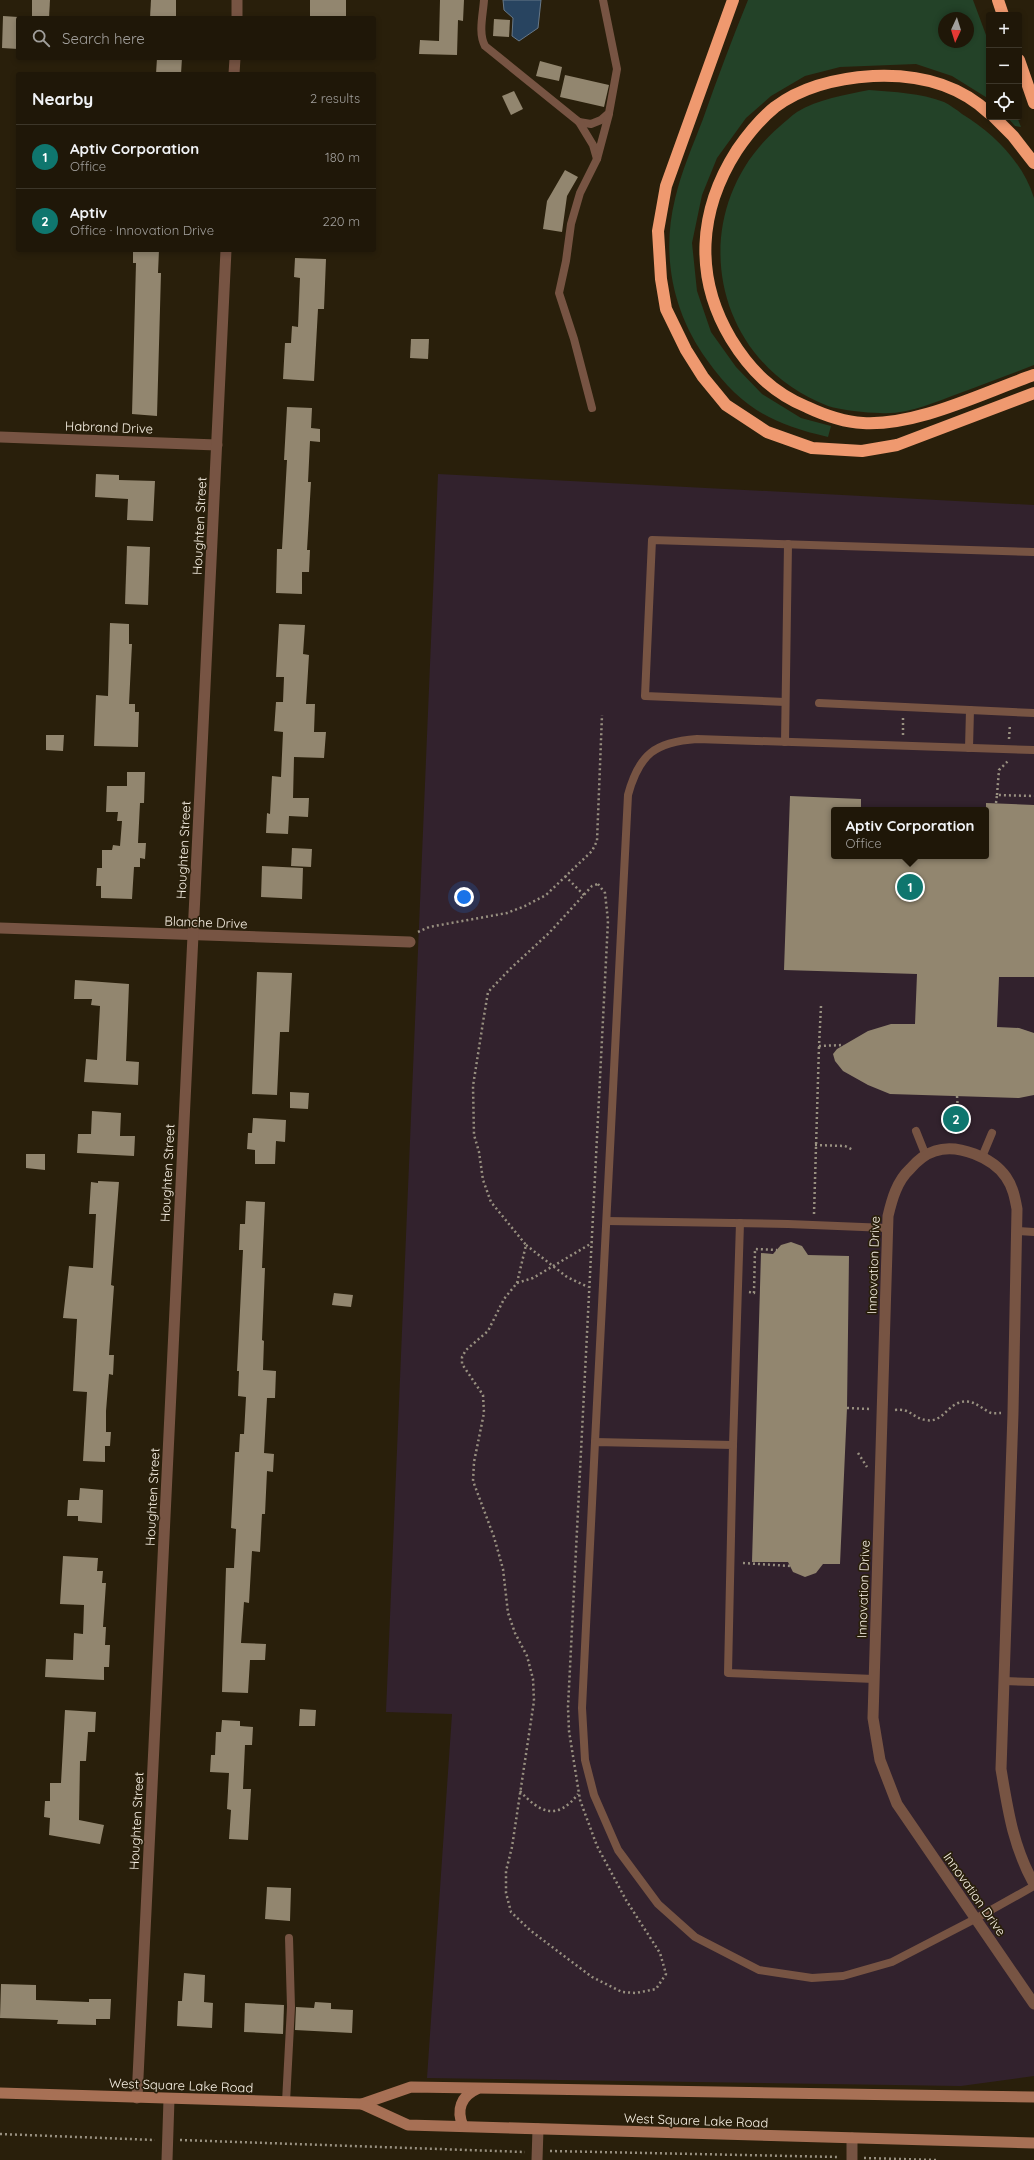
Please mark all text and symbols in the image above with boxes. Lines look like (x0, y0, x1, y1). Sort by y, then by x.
north arrow (938, 12, 974, 48)
map controls (986, 12, 1022, 120)
button: + (986, 12, 1022, 48)
search box (16, 16, 376, 60)
icon: search (30, 27, 52, 49)
text: Search here (62, 29, 145, 48)
button: − (986, 48, 1022, 84)
button: locate (986, 84, 1022, 120)
text: Nearby (32, 88, 93, 109)
text: 2 results (310, 90, 360, 106)
text: Aptiv Corporation (70, 139, 199, 158)
text: 1 (42, 149, 48, 165)
text: 180 m (325, 149, 360, 165)
text: Office (70, 158, 106, 174)
text: Aptiv (70, 203, 107, 222)
text: 2 (41, 213, 49, 229)
text: 220 m (322, 213, 360, 229)
text: Office · Innovation Drive (70, 222, 214, 238)
street label: Habrand Drive (65, 417, 153, 437)
street label: Houghten Street (188, 477, 210, 575)
street label: Houghten Street (172, 801, 194, 899)
popup (831, 807, 989, 859)
text: Aptiv Corporation (845, 816, 975, 835)
text: Office (845, 835, 882, 851)
pin: 1 (897, 872, 923, 902)
your location (454, 887, 474, 907)
street label: Blanche Drive (164, 913, 248, 931)
pin: 2 (943, 1104, 969, 1134)
street label: Houghten Street (156, 1124, 178, 1222)
street label: Innovation Drive (863, 1216, 883, 1314)
street label: Houghten Street (141, 1448, 163, 1546)
street label: Innovation Drive (853, 1540, 873, 1638)
street label: Houghten Street (125, 1772, 147, 1870)
street label: Innovation Drive (940, 1849, 1010, 1939)
street label: West Square Lake Road (109, 2074, 253, 2096)
street label: West Square Lake Road (624, 2109, 768, 2131)

